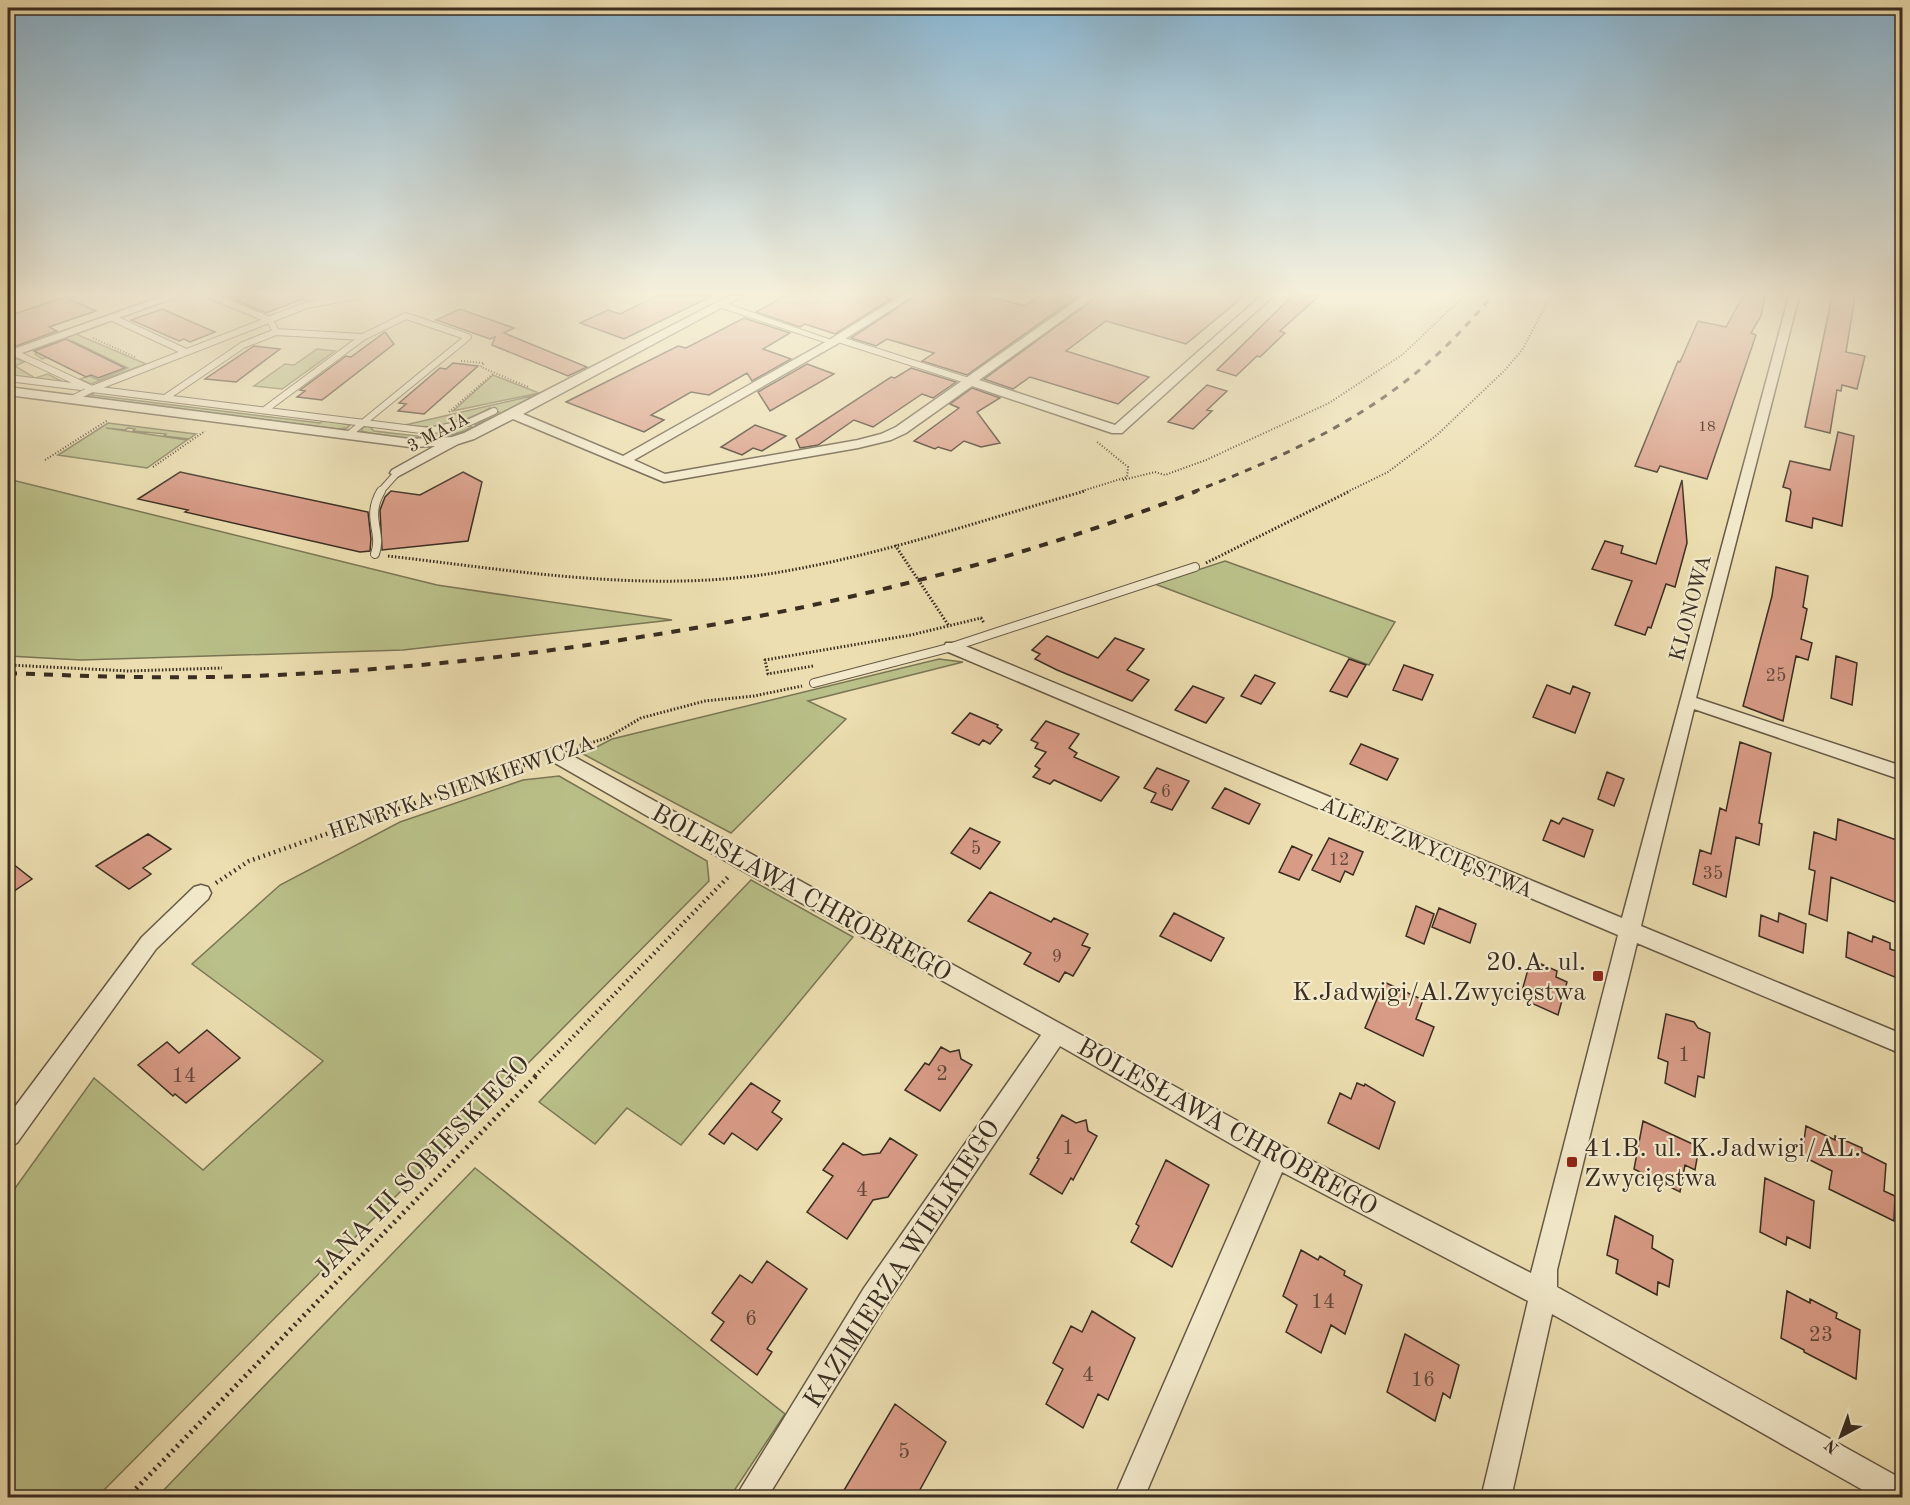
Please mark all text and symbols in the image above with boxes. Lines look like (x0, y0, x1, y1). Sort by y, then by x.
street label: 3 MAJA (405, 410, 472, 456)
house number: 18 (1698, 420, 1716, 435)
street label: KLONOWA (1667, 553, 1716, 664)
house number: 25 (1766, 667, 1786, 685)
street label: HENRYKA SIENKIEWICZA (326, 733, 597, 844)
house number: 6 (1161, 783, 1171, 801)
street label: ALEJE ZWYCIĘSTWA (1317, 794, 1535, 903)
street label: BOLESŁAWA CHROBREGO (647, 800, 955, 987)
house number: 5 (971, 840, 981, 858)
house number: 12 (1329, 851, 1349, 869)
house number: 35 (1703, 865, 1723, 883)
house number: 9 (1052, 948, 1062, 966)
place label: 20.A. ul. K.Jadwigi/Al.Zwycięstwa (1292, 950, 1586, 1006)
marker: 20.A. ul. K.Jadwigi/Al.Zwycięstwa (1591, 969, 1605, 983)
street label: BOLESŁAWA CHROBREGO (1073, 1034, 1381, 1221)
house number: 1 (1678, 1045, 1690, 1066)
street label: JANA III SOBIESKIEGO (310, 1051, 535, 1284)
house number: 2 (936, 1064, 948, 1085)
house number: 14 (172, 1066, 196, 1087)
street label: KAZIMIERZA WIELKIEGO (800, 1115, 1006, 1413)
place label: 41.B. ul. K.Jadwigi/AL. Zwycięstwa (1584, 1136, 1861, 1192)
house number: 1 (1062, 1138, 1074, 1159)
marker: 41.B. ul. K.Jadwigi/AL. Zwycięstwa (1565, 1155, 1579, 1169)
house number: 4 (856, 1180, 868, 1201)
house number: 14 (1311, 1292, 1335, 1313)
house number: 6 (745, 1309, 757, 1330)
house number: 23 (1809, 1325, 1833, 1346)
house number: 4 (1082, 1365, 1094, 1386)
house number: 16 (1411, 1370, 1435, 1391)
north arrow (1811, 1406, 1871, 1466)
text: N (1822, 1435, 1842, 1456)
house number: 5 (898, 1442, 910, 1463)

